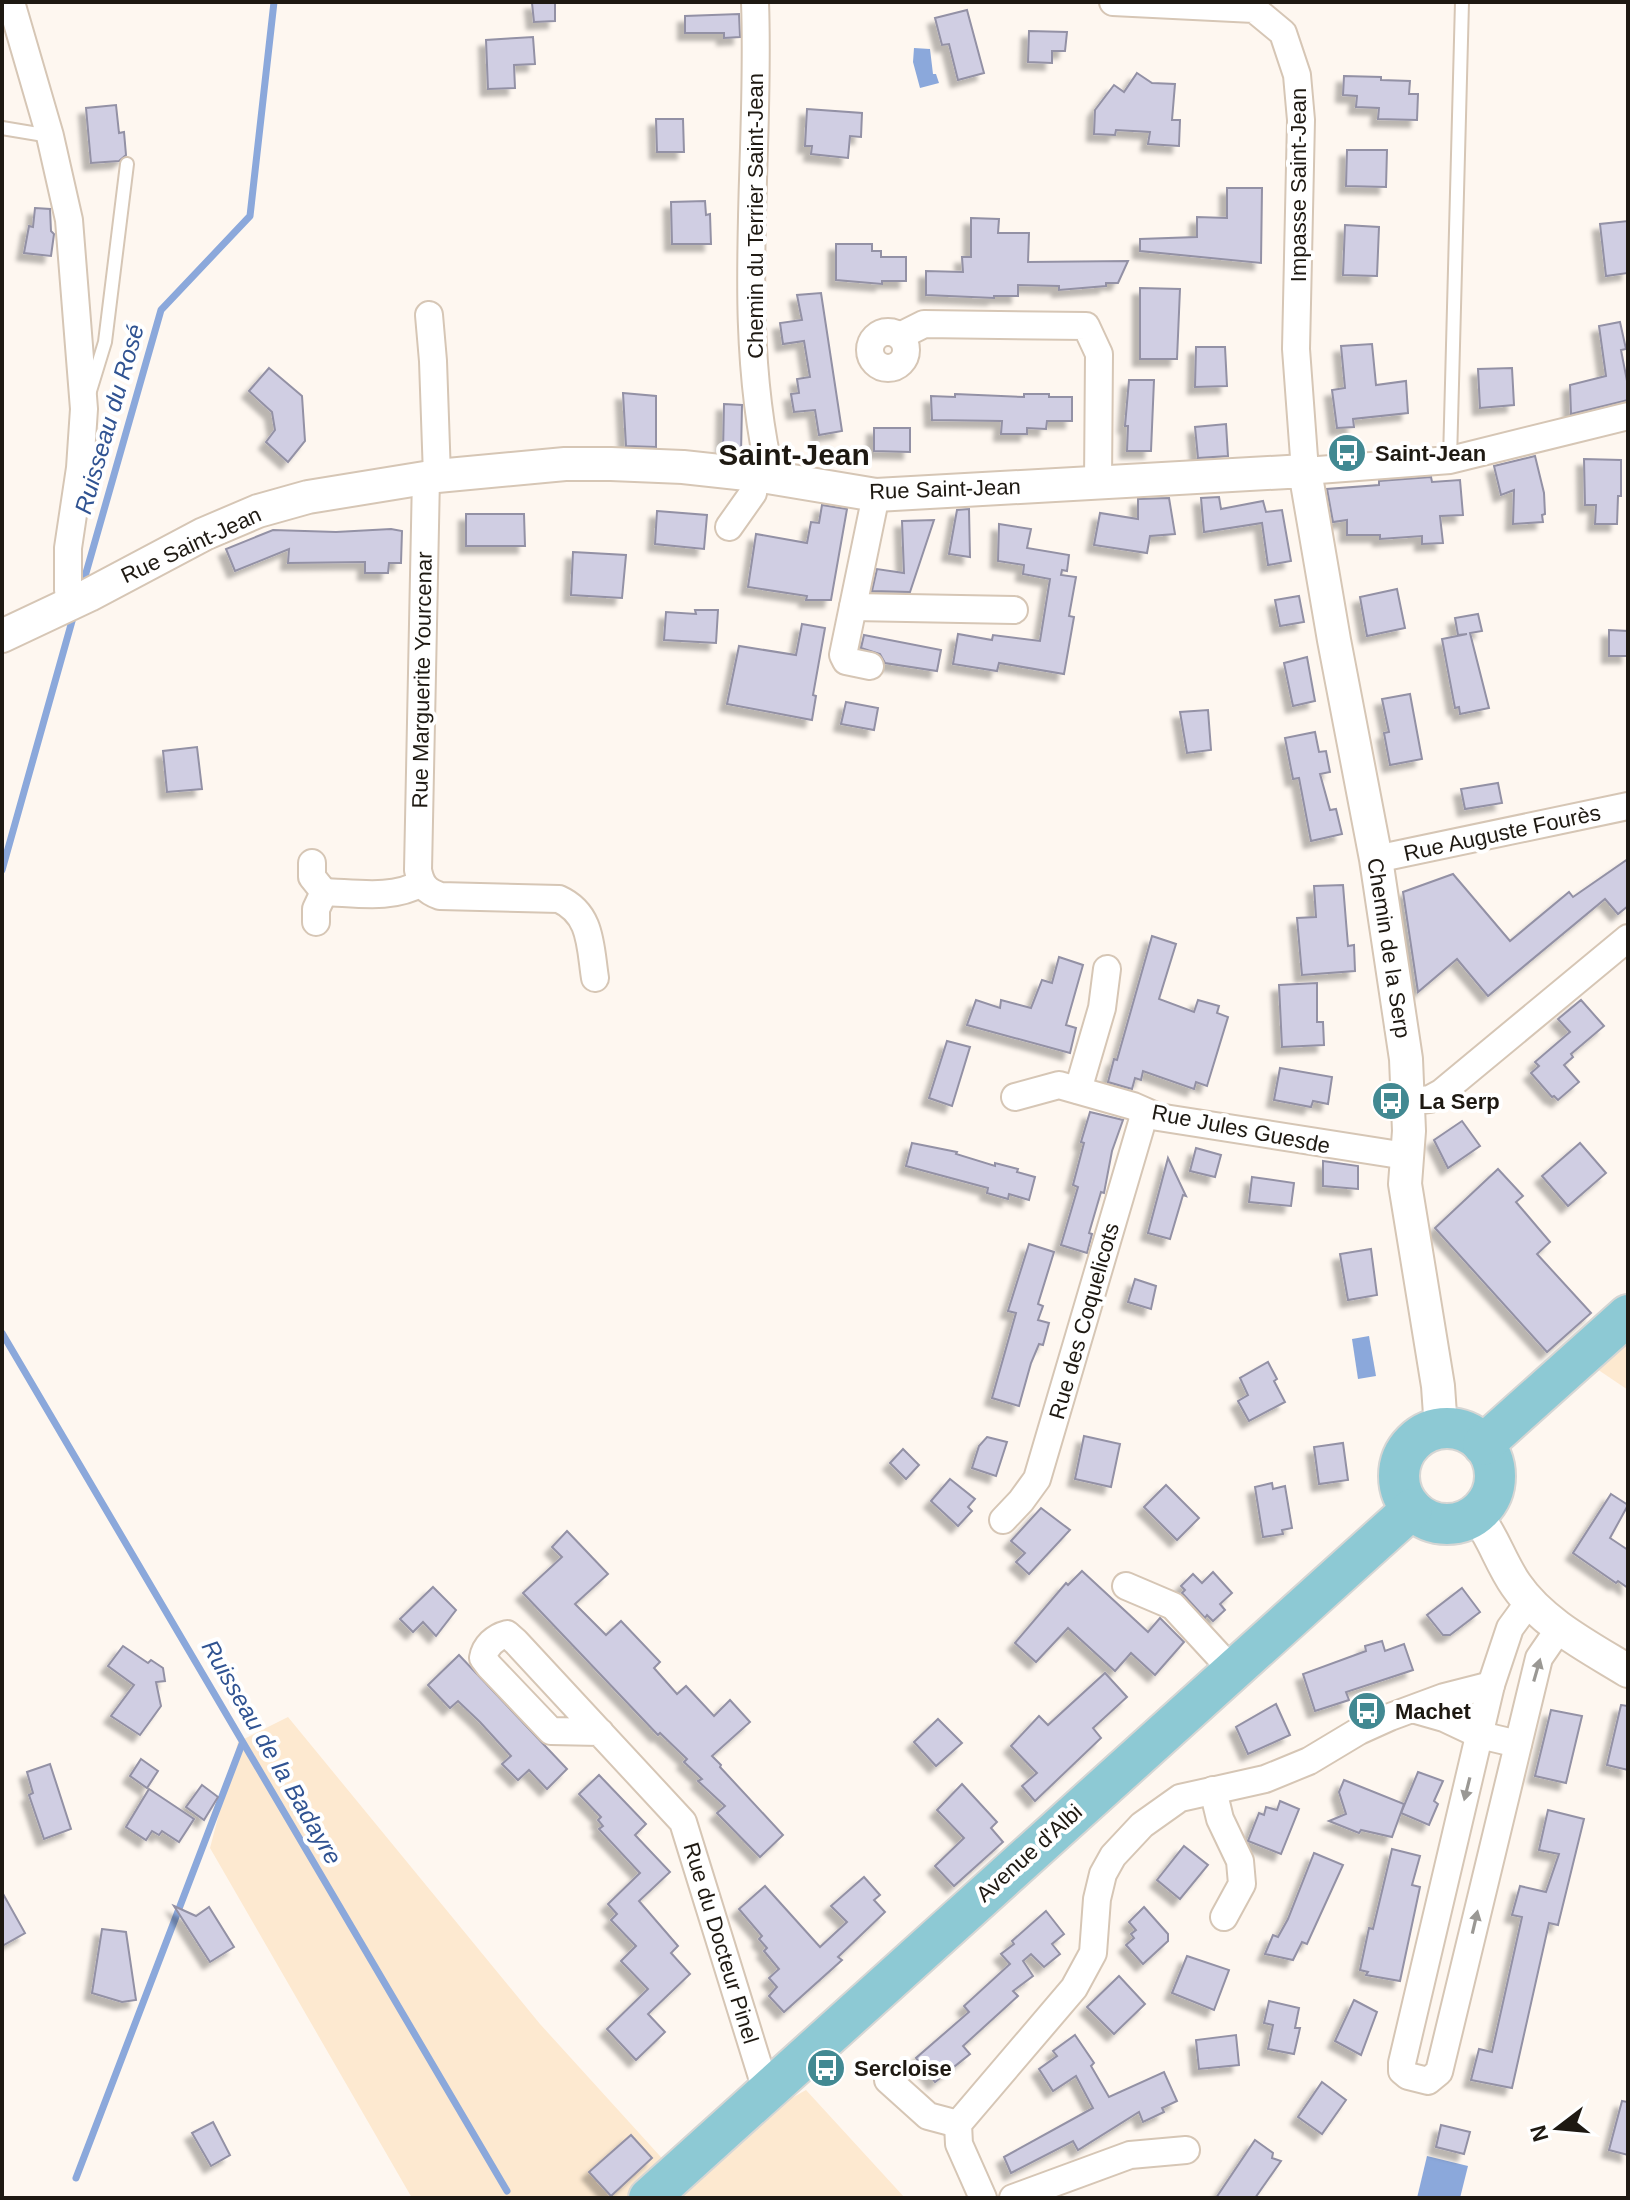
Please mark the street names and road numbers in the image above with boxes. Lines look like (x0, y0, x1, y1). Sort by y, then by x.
street label: Chemin du Terrier Saint-Jean (743, 73, 768, 359)
street label: Impasse Saint-Jean (1286, 88, 1311, 282)
street label: Rue Saint-Jean (869, 474, 1021, 504)
street label: Rue Saint-Jean (117, 502, 265, 588)
street label: Rue Marguerite Yourcenar (407, 551, 437, 809)
street label: Rue Auguste Fourès (1401, 800, 1603, 866)
street label: Chemin de la Serp (1362, 856, 1416, 1040)
street label: Rue Jules Guesde (1150, 1099, 1332, 1159)
street label: Rue des Coquelicots (1044, 1220, 1124, 1422)
street label: Avenue d'Albi (971, 1799, 1087, 1907)
street label: Rue du Docteur Pinel (678, 1839, 764, 2047)

